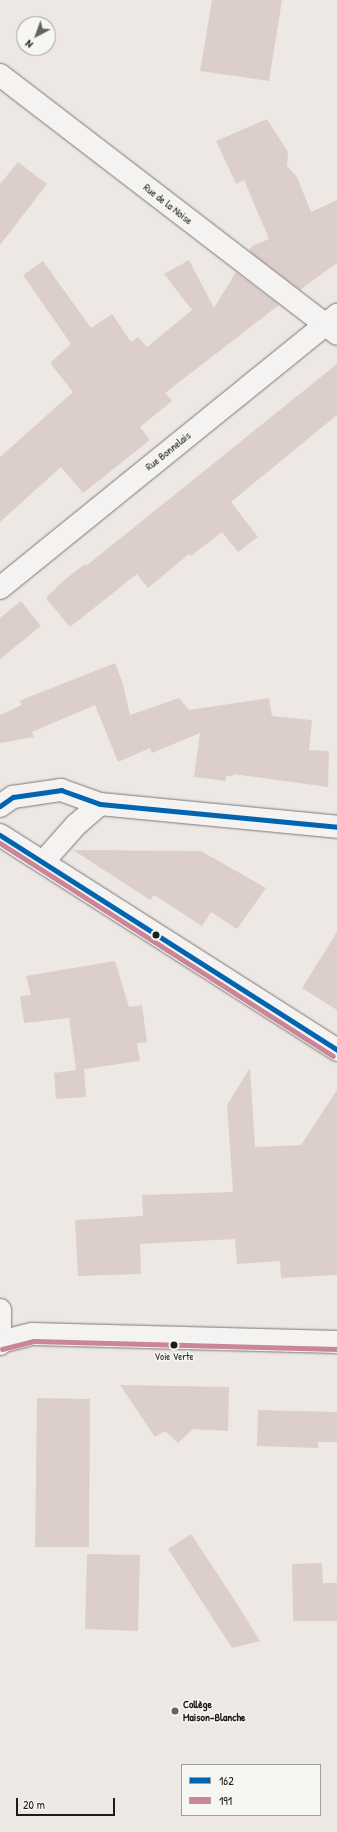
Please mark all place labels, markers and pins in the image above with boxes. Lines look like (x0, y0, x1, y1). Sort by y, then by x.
unlabelled marker (151, 930, 161, 940)
marker: Voie Verte (169, 1340, 179, 1350)
place label: Voie Verte (154, 1351, 194, 1363)
place label: Collège Maison-Blanche (183, 1698, 245, 1724)
marker: Collège Maison-Blanche (170, 1706, 180, 1716)

